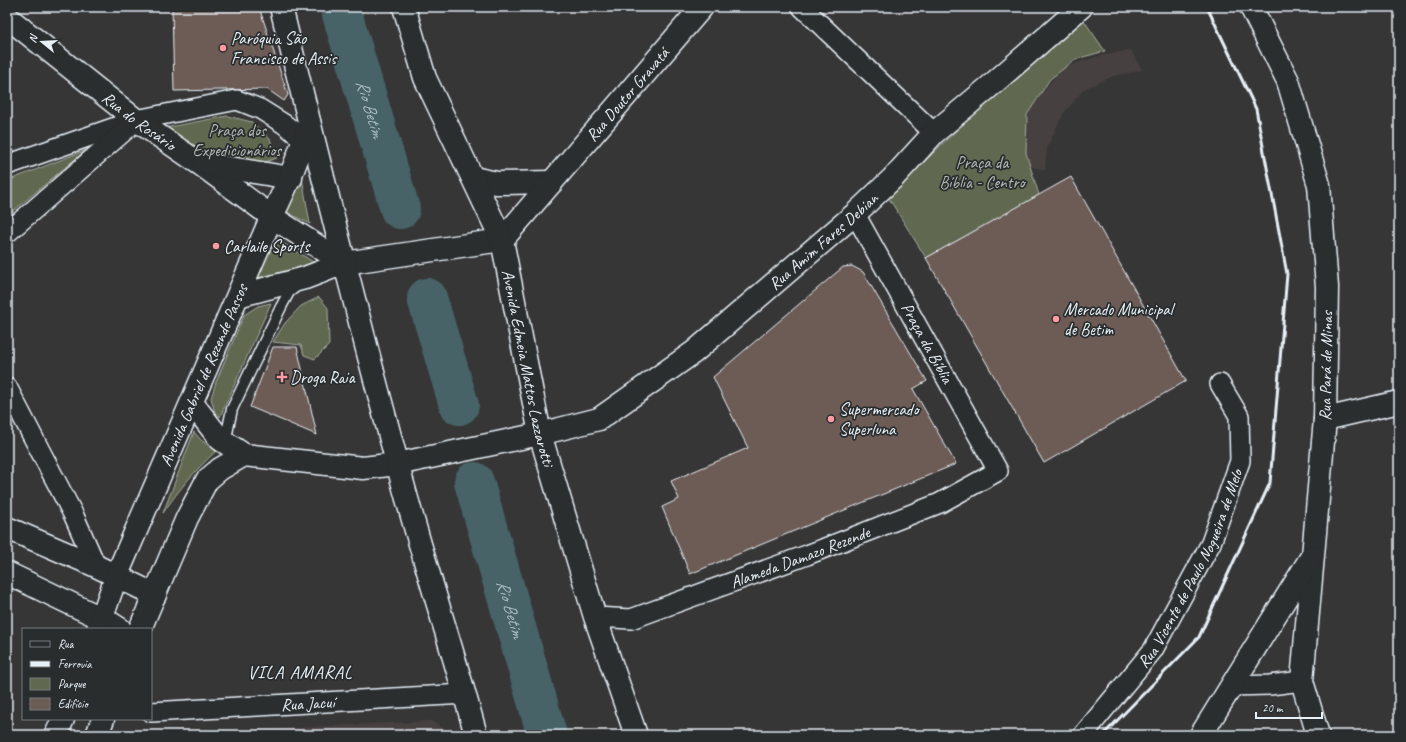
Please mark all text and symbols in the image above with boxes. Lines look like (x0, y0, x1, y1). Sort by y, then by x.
north arrow (22, 22, 62, 62)
place label: Paróquia São Francisco de Assis (231, 28, 339, 69)
text: N (25, 31, 41, 44)
street label: Rua Doutor Gravatá (581, 42, 674, 146)
marker: Paróquia São Francisco de Assis (218, 43, 228, 53)
water label: Rio Betim (351, 77, 390, 142)
street label: Rua do Rosário (98, 87, 182, 156)
park label: Praça dos Expedicionários (193, 120, 282, 161)
park label: Praça da Bíblia - Centro (940, 152, 1026, 193)
street label: Rua Amim Fares Debian (764, 187, 883, 294)
place label: Carlaile Sports (224, 236, 311, 257)
marker: Carlaile Sports (211, 241, 221, 251)
street label: Avenida Edmeia Mattos Lazzarotti (498, 268, 560, 471)
street label: Avenida Gabriel de Rezende Passos (155, 279, 253, 469)
street label: Praça da Bíblia (896, 299, 958, 388)
place label: Mercado Municipal de Betim (1064, 299, 1176, 340)
street label: Rua Pará de Minas (1315, 309, 1337, 421)
marker: Mercado Municipal de Betim (1051, 314, 1061, 324)
place label: Droga Raia (290, 367, 356, 388)
marker: Droga Raia (277, 372, 287, 382)
place label: Supermercado Superluna (839, 399, 921, 440)
marker: Supermercado Superluna (826, 414, 836, 424)
street label: Rua Vicente de Paulo Nogueira de Melo (1132, 464, 1247, 672)
street label: Alameda Damazo Rezende (727, 521, 874, 592)
water label: Rio Betim (492, 577, 530, 642)
legend (22, 628, 152, 720)
text: Rua (58, 636, 75, 652)
text: Ferrovia (58, 656, 92, 672)
district label: VILA AMARAL (247, 661, 353, 683)
text: Parque (58, 676, 87, 692)
street label: Rua Jacuí (280, 691, 339, 715)
scale bar (1256, 694, 1322, 720)
text: Edifício (58, 696, 90, 712)
text: 20 m (1262, 700, 1284, 716)

